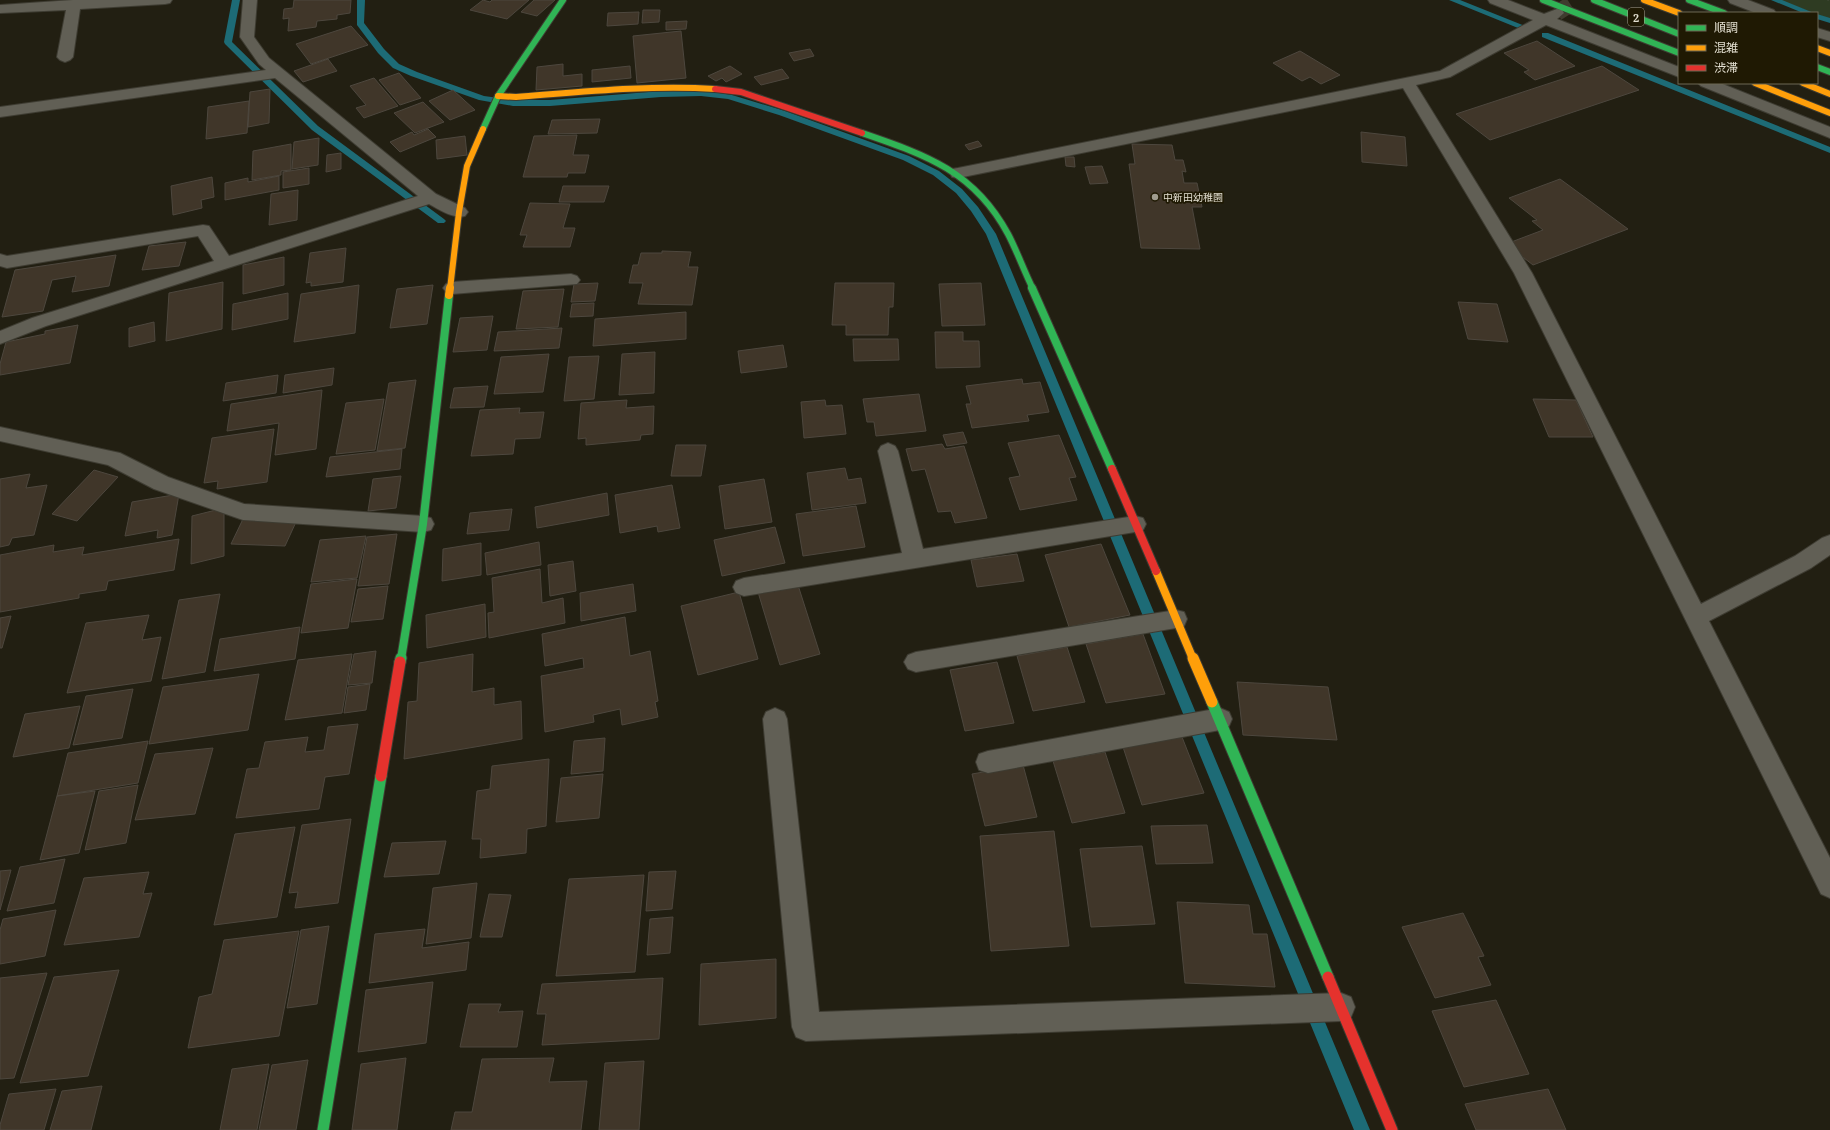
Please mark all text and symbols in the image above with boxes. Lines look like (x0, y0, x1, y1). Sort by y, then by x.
road number: 2 (1628, 8, 1644, 26)
legend (1678, 12, 1818, 84)
text: 順調 (1714, 19, 1738, 36)
text: 混雑 (1714, 39, 1738, 56)
text: 渋滞 (1714, 59, 1738, 76)
place label: 中新田幼稚園 (1163, 190, 1223, 204)
marker: 中新田幼稚園 (1150, 192, 1160, 202)

